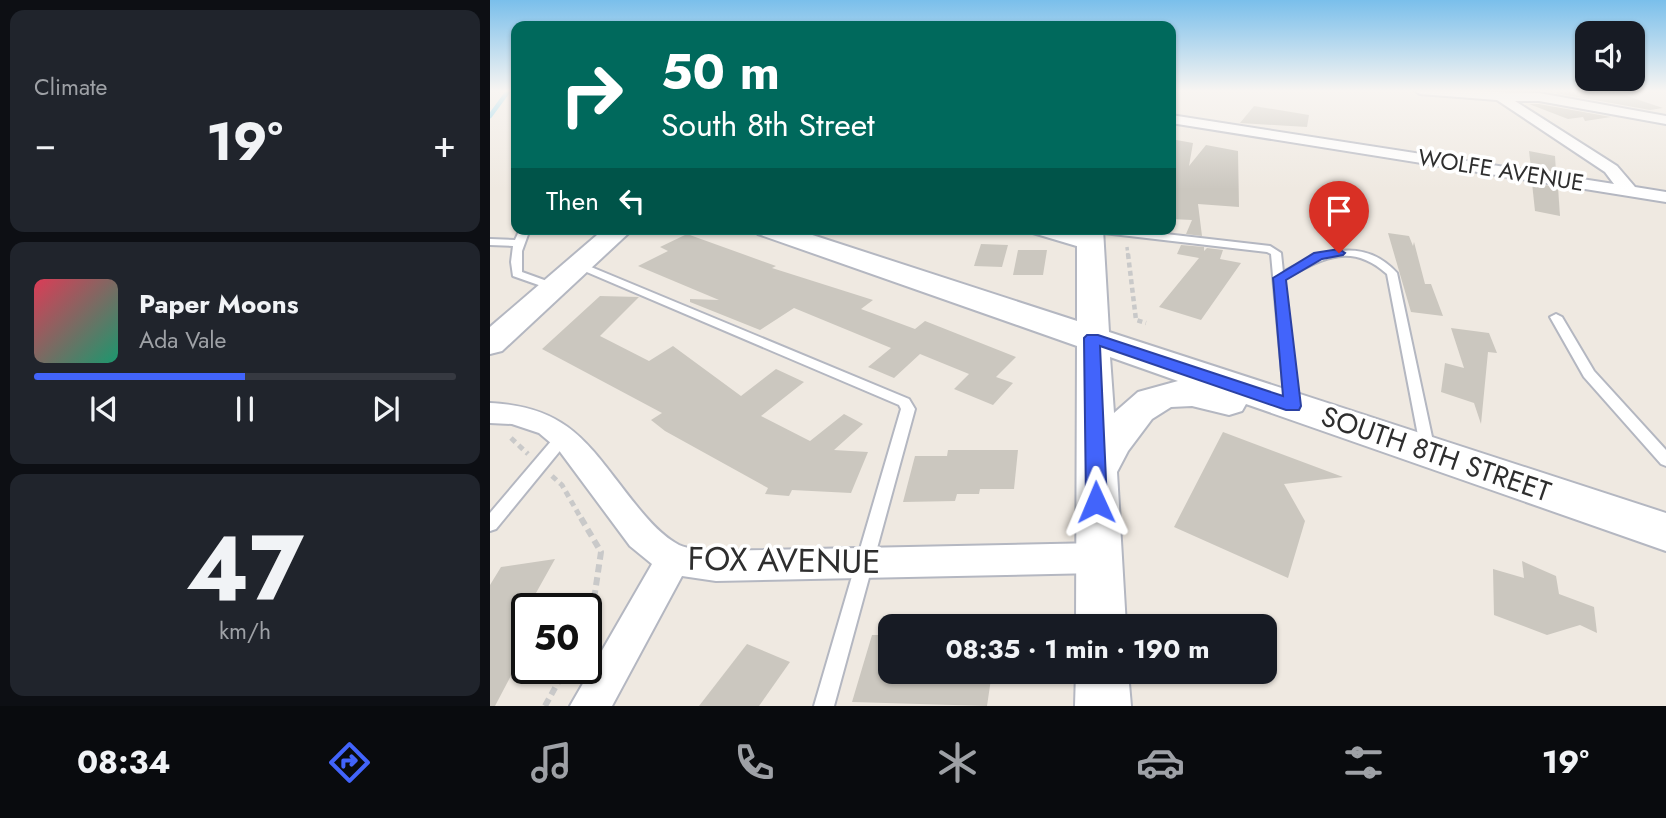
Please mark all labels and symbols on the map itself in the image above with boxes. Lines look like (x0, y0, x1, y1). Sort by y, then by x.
street label: WOLFE AVENUE (1416, 140, 1586, 200)
pin (1309, 181, 1369, 253)
street label: SOUTH 8TH STREET (1316, 396, 1556, 512)
position arrow (1059, 465, 1133, 539)
street label: FOX AVENUE (687, 535, 881, 585)
speed limit sign: 50 (511, 593, 602, 684)

